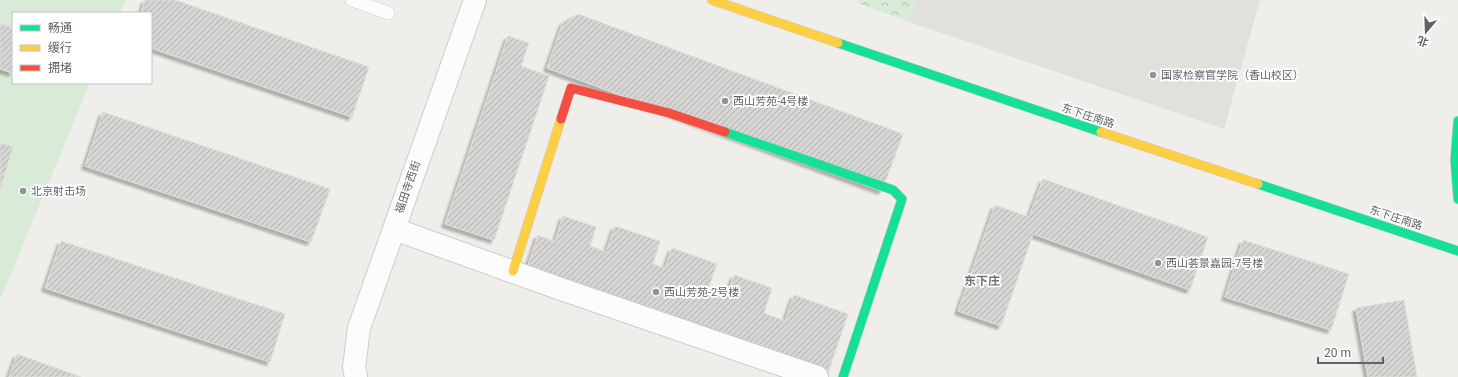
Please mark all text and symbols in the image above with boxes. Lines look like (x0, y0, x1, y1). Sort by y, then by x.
legend (12, 12, 152, 84)
north arrow (1406, 12, 1446, 52)
text: 畅通 (48, 21, 72, 35)
text: 北 (1416, 33, 1430, 49)
text: 缓行 (48, 41, 72, 55)
text: 拥堵 (48, 61, 72, 75)
place label: 国家检察官学院（香山校区） (1161, 69, 1304, 82)
marker: 国家检察官学院（香山校区） (1148, 70, 1158, 80)
place label: 西山芳苑-4号楼 (733, 95, 808, 108)
marker: 西山芳苑-4号楼 (720, 96, 730, 106)
street label: 东下庄南路 (1060, 101, 1116, 131)
street label: 福田寺西街 (393, 159, 423, 215)
place label: 北京射击场 (31, 185, 86, 198)
marker: 北京射击场 (18, 186, 28, 196)
street label: 东下庄南路 (1368, 203, 1424, 233)
place label: 西山荟景嘉园-7号楼 (1166, 257, 1263, 270)
marker: 西山荟景嘉园-7号楼 (1153, 258, 1163, 268)
district label: 东下庄 (964, 274, 1000, 288)
place label: 西山芳苑-2号楼 (664, 286, 739, 299)
marker: 西山芳苑-2号楼 (651, 287, 661, 297)
scale bar (1318, 339, 1383, 365)
text: 20 m (1324, 346, 1351, 360)

